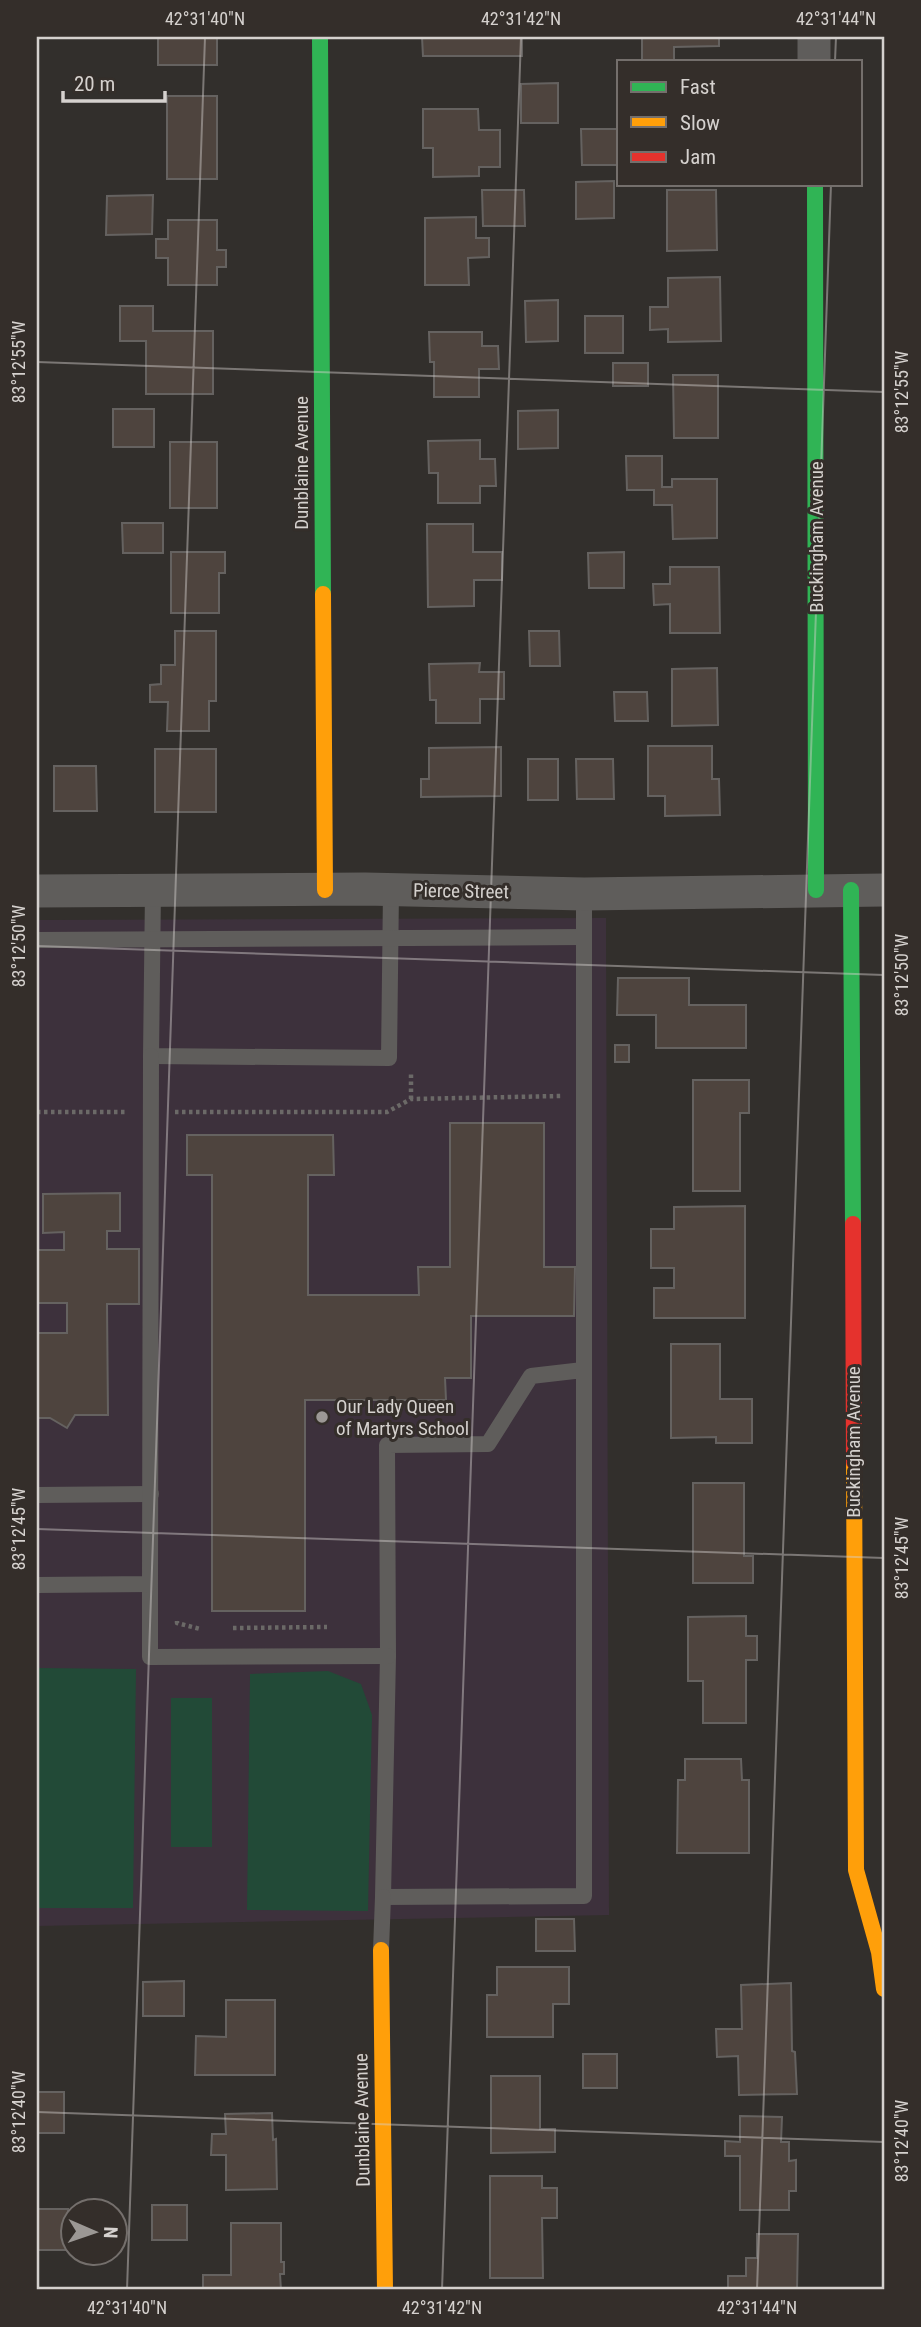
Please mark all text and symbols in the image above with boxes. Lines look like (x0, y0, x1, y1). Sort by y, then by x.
text: 42°31'40"N (165, 8, 245, 29)
text: 42°31'42"N (481, 8, 561, 29)
text: 42°31'44"N (796, 8, 876, 29)
scale bar (63, 60, 164, 104)
legend (617, 60, 862, 186)
text: 20 m (74, 72, 115, 96)
text: Fast (680, 75, 716, 99)
text: Slow (680, 111, 720, 135)
text: Jam (680, 145, 716, 169)
text: 83°12'55"W (8, 320, 29, 403)
text: 83°12'55"W (891, 350, 912, 433)
street label: Dunblaine Avenue (290, 396, 313, 530)
street label: Buckingham Avenue (805, 461, 828, 613)
street label: Pierce Street (413, 879, 509, 903)
text: 83°12'50"W (8, 904, 29, 987)
text: 83°12'50"W (891, 933, 912, 1016)
street label: Buckingham Avenue (842, 1366, 865, 1518)
place label: Our Lady Queen of Martyrs School (336, 1395, 469, 1440)
marker: Our Lady Queen of Martyrs School (314, 1409, 330, 1425)
text: 83°12'45"W (8, 1487, 29, 1570)
text: 83°12'45"W (891, 1516, 912, 1599)
street label: Dunblaine Avenue (349, 2053, 375, 2187)
text: 83°12'40"W (8, 2070, 29, 2153)
text: 83°12'40"W (891, 2099, 912, 2182)
north arrow (60, 2198, 130, 2268)
text: N (99, 2226, 122, 2239)
text: 42°31'40"N (87, 2297, 167, 2318)
text: 42°31'42"N (402, 2297, 482, 2318)
text: 42°31'44"N (717, 2297, 797, 2318)

